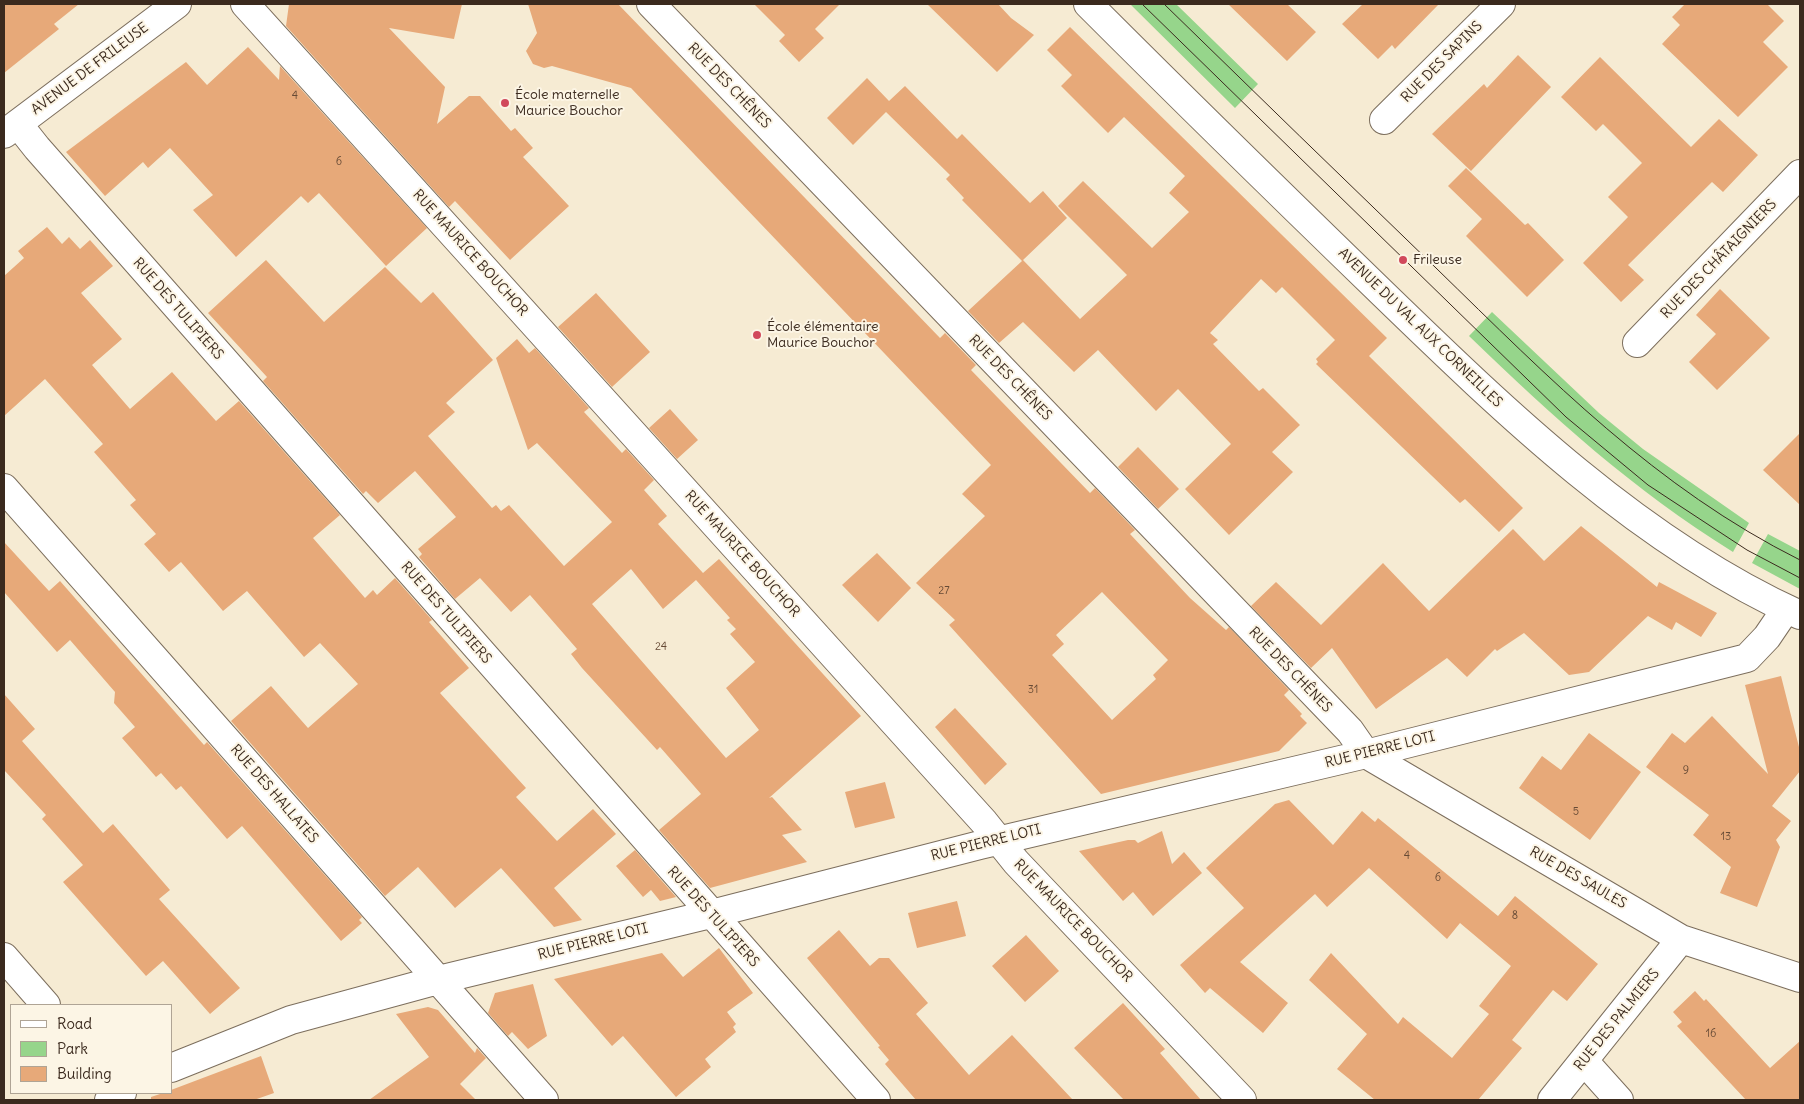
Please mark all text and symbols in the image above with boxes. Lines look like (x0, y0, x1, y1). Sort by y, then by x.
street label: RUE DES SAPINS (1398, 18, 1486, 106)
street label: AVENUE DE FRILEUSE (28, 20, 152, 118)
street label: RUE DES CHÊNES (684, 40, 774, 132)
place label: École maternelle Maurice Bouchor (515, 87, 623, 120)
house number: 4 (292, 89, 298, 103)
marker: École maternelle Maurice Bouchor (499, 97, 511, 109)
house number: 6 (336, 155, 342, 169)
street label: RUE MAURICE BOUCHOR (409, 187, 531, 319)
street label: RUE DES CHÂTAIGNIERS (1658, 196, 1780, 322)
street label: AVENUE DU VAL AUX CORNEILLES (1334, 245, 1506, 411)
place label: Frileuse (1413, 252, 1462, 268)
marker: Frileuse (1397, 254, 1409, 266)
street label: RUE DES TULIPIERS (129, 255, 227, 363)
place label: École élémentaire Maurice Bouchor (767, 319, 879, 352)
marker: École élémentaire Maurice Bouchor (751, 329, 763, 341)
street label: RUE DES CHÊNES (965, 332, 1055, 424)
street label: RUE MAURICE BOUCHOR (681, 488, 803, 620)
street label: RUE DES TULIPIERS (397, 559, 495, 667)
house number: 27 (938, 584, 950, 598)
street label: RUE DES CHÊNES (1245, 624, 1335, 716)
house number: 24 (655, 640, 667, 654)
house number: 31 (1028, 683, 1038, 697)
street label: RUE PIERRE LOTI (1323, 728, 1437, 772)
street label: RUE DES HALLATES (227, 741, 321, 847)
house number: 9 (1683, 764, 1689, 778)
house number: 5 (1573, 805, 1579, 819)
street label: RUE PIERRE LOTI (929, 821, 1043, 865)
house number: 13 (1721, 830, 1731, 844)
street label: RUE DES SAULES (1527, 843, 1629, 913)
house number: 4 (1404, 849, 1410, 863)
street label: RUE MAURICE BOUCHOR (1010, 856, 1136, 986)
street label: RUE DES TULIPIERS (664, 863, 762, 971)
house number: 6 (1435, 871, 1441, 885)
house number: 8 (1512, 909, 1518, 923)
street label: RUE PIERRE LOTI (536, 920, 650, 964)
street label: RUE DES PALMIERS (1571, 966, 1663, 1074)
legend (10, 1004, 172, 1094)
text: Road (57, 1014, 92, 1033)
house number: 16 (1706, 1027, 1716, 1041)
text: Park (57, 1039, 88, 1058)
text: Building (57, 1064, 112, 1083)

